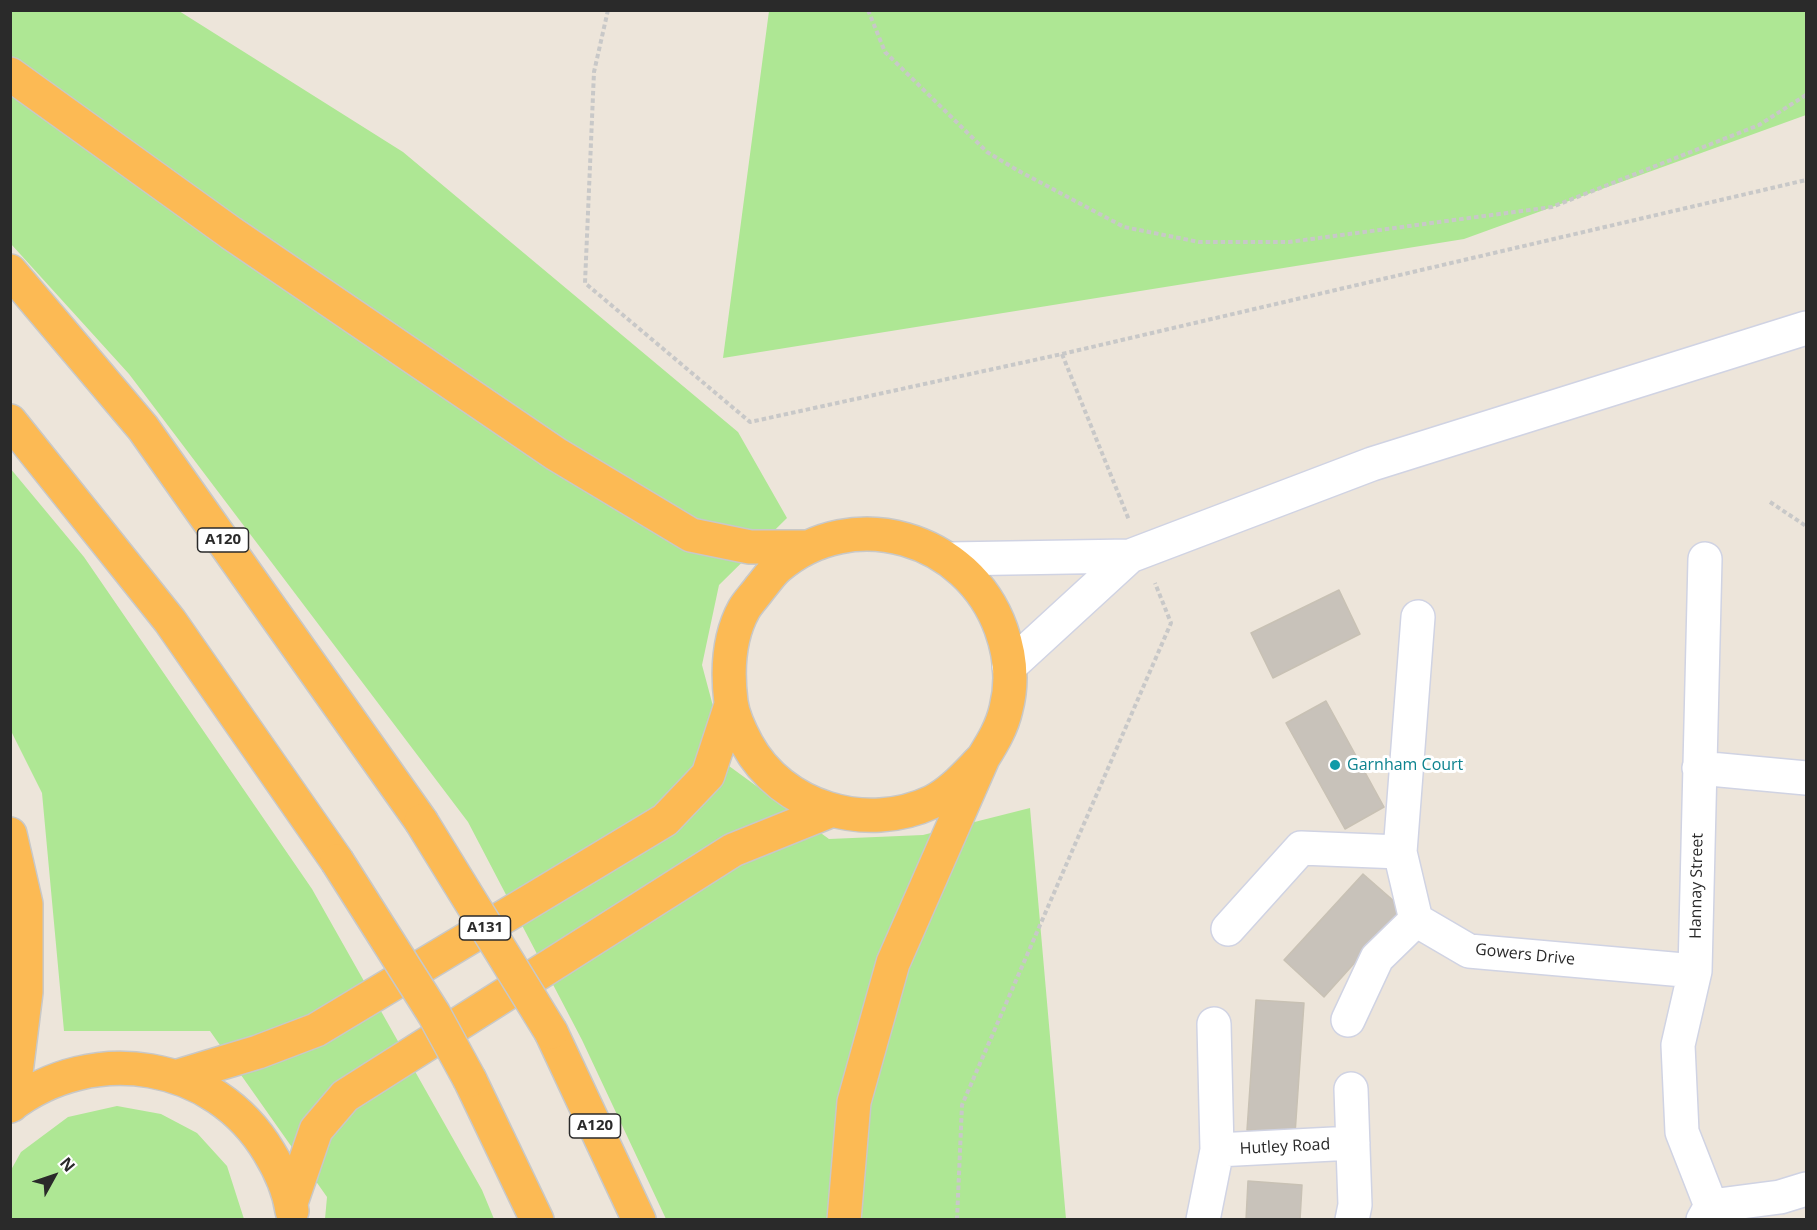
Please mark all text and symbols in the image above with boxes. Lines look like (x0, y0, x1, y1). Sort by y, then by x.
road number: A120 (198, 528, 248, 552)
place label: Garnham Court (1347, 755, 1463, 775)
marker: Garnham Court (1328, 758, 1342, 772)
street label: Hannay Street (1686, 833, 1708, 939)
road number: A131 (460, 916, 510, 940)
street label: Gowers Drive (1474, 940, 1576, 970)
road number: A120 (570, 1114, 620, 1138)
street label: Hutley Road (1239, 1135, 1331, 1159)
north arrow (24, 1146, 84, 1206)
text: N (55, 1152, 80, 1176)

